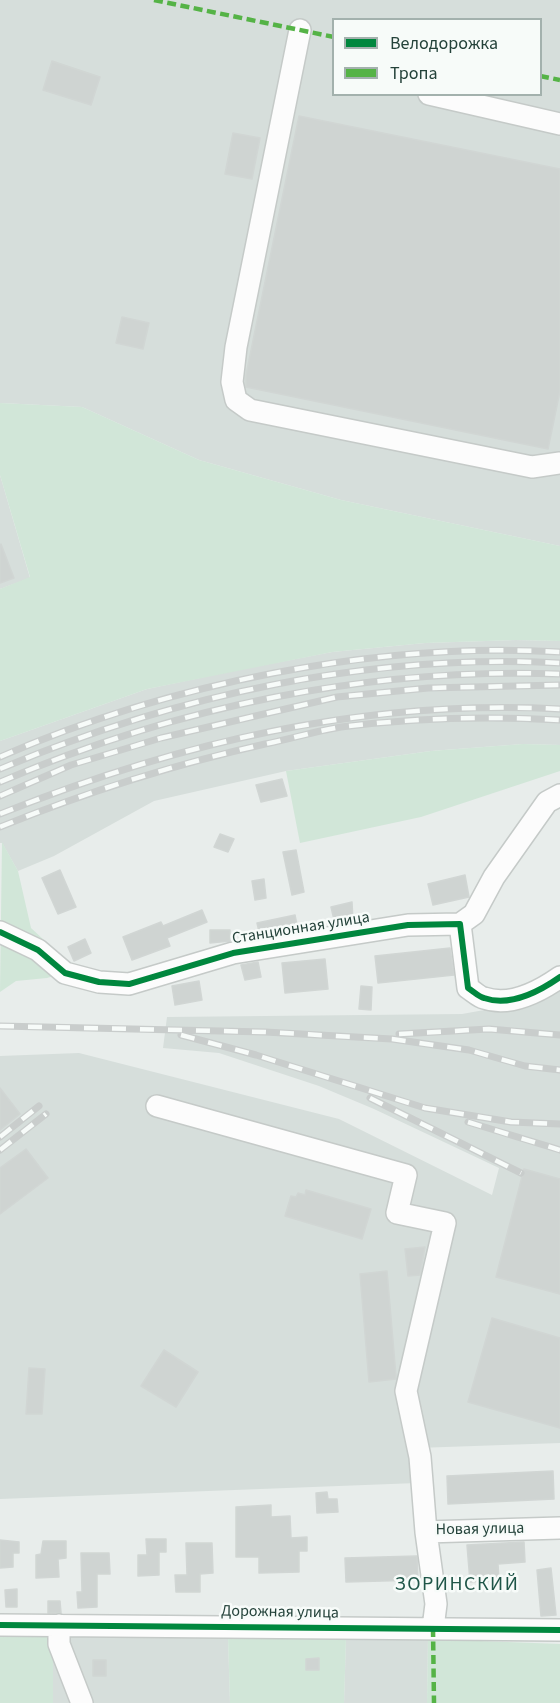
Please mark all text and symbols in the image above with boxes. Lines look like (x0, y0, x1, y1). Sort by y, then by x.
legend (332, 18, 542, 96)
text: Велодорожка (390, 31, 498, 56)
text: Тропа (390, 61, 438, 86)
street label: Станционная улица (231, 909, 371, 949)
street label: Новая улица (436, 1520, 524, 1540)
district label: ЗОРИНСКИЙ (395, 1574, 519, 1598)
street label: Дорожная улица (221, 1602, 339, 1624)

